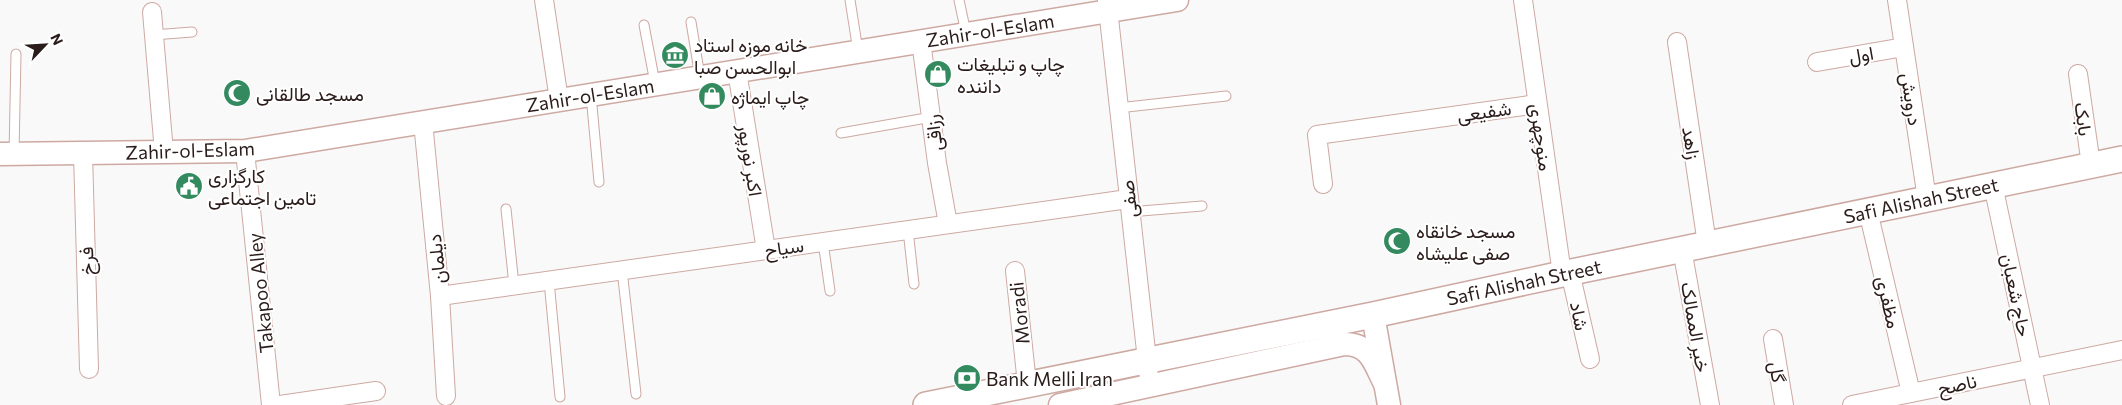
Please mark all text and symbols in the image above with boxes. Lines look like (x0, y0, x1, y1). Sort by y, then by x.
street label: Zahir-ol-Eslam (924, 9, 1056, 51)
north arrow (20, 20, 70, 70)
text: N (47, 31, 67, 48)
place label: خانه موزه استاد ابوالحسن صبا (694, 33, 807, 79)
museum icon: خانه موزه استاد ابوالحسن صبا (660, 40, 690, 70)
street label: اول (1847, 41, 1875, 68)
place label: چاپ و تبلیغات داننده (957, 52, 1065, 97)
shop icon: چاپ و تبلیغات داننده (923, 59, 953, 89)
street label: درویش (1895, 71, 1928, 127)
street label: Zahir-ol-Eslam (524, 74, 656, 116)
mosque icon: مسجد طالقانی (222, 78, 252, 108)
shop icon: چاپ ایماژه (697, 81, 727, 111)
place label: مسجد طالقانی (256, 82, 364, 106)
place label: چاپ ایماژه (731, 85, 809, 111)
street label: شفیعی (1455, 96, 1513, 127)
street label: بابک (2069, 101, 2098, 138)
street label: منوچهری (1523, 102, 1558, 173)
street label: رزاقی (919, 113, 948, 153)
street label: اکبر نورپور (731, 121, 768, 198)
street label: زاهد (1677, 125, 1706, 161)
street label: Zahir-ol-Eslam (125, 136, 255, 164)
place label: کارگزاری تامین اجتماعی (208, 164, 316, 210)
public building icon: کارگزاری تامین اجتماعی (174, 171, 204, 201)
street label: Safi Alishah Street (1842, 172, 2001, 228)
street label: صفی (1115, 179, 1142, 219)
place label: مسجد خانقاه صفی علیشاه (1416, 219, 1515, 265)
mosque icon: مسجد خانقاه صفی علیشاه (1382, 226, 1412, 256)
street label: Takapoo Alley (242, 232, 278, 354)
street label: دیلمان (422, 233, 451, 285)
street label: سیاح (763, 233, 805, 263)
street label: فرخ (74, 246, 100, 276)
street label: حاج شعبان (1995, 251, 2037, 339)
street label: Safi Alishah Street (1445, 254, 1604, 310)
street label: مظفری (1871, 274, 1906, 331)
street label: خیر الممالک (1676, 280, 1715, 374)
street label: Moradi (1004, 281, 1034, 345)
street label: شاد (1566, 299, 1594, 333)
street label: گل (1764, 360, 1791, 384)
bank icon: Bank Melli Iran (952, 363, 982, 393)
place label: Bank Melli Iran (986, 367, 1113, 390)
street label: ناصح (1935, 369, 1979, 402)

